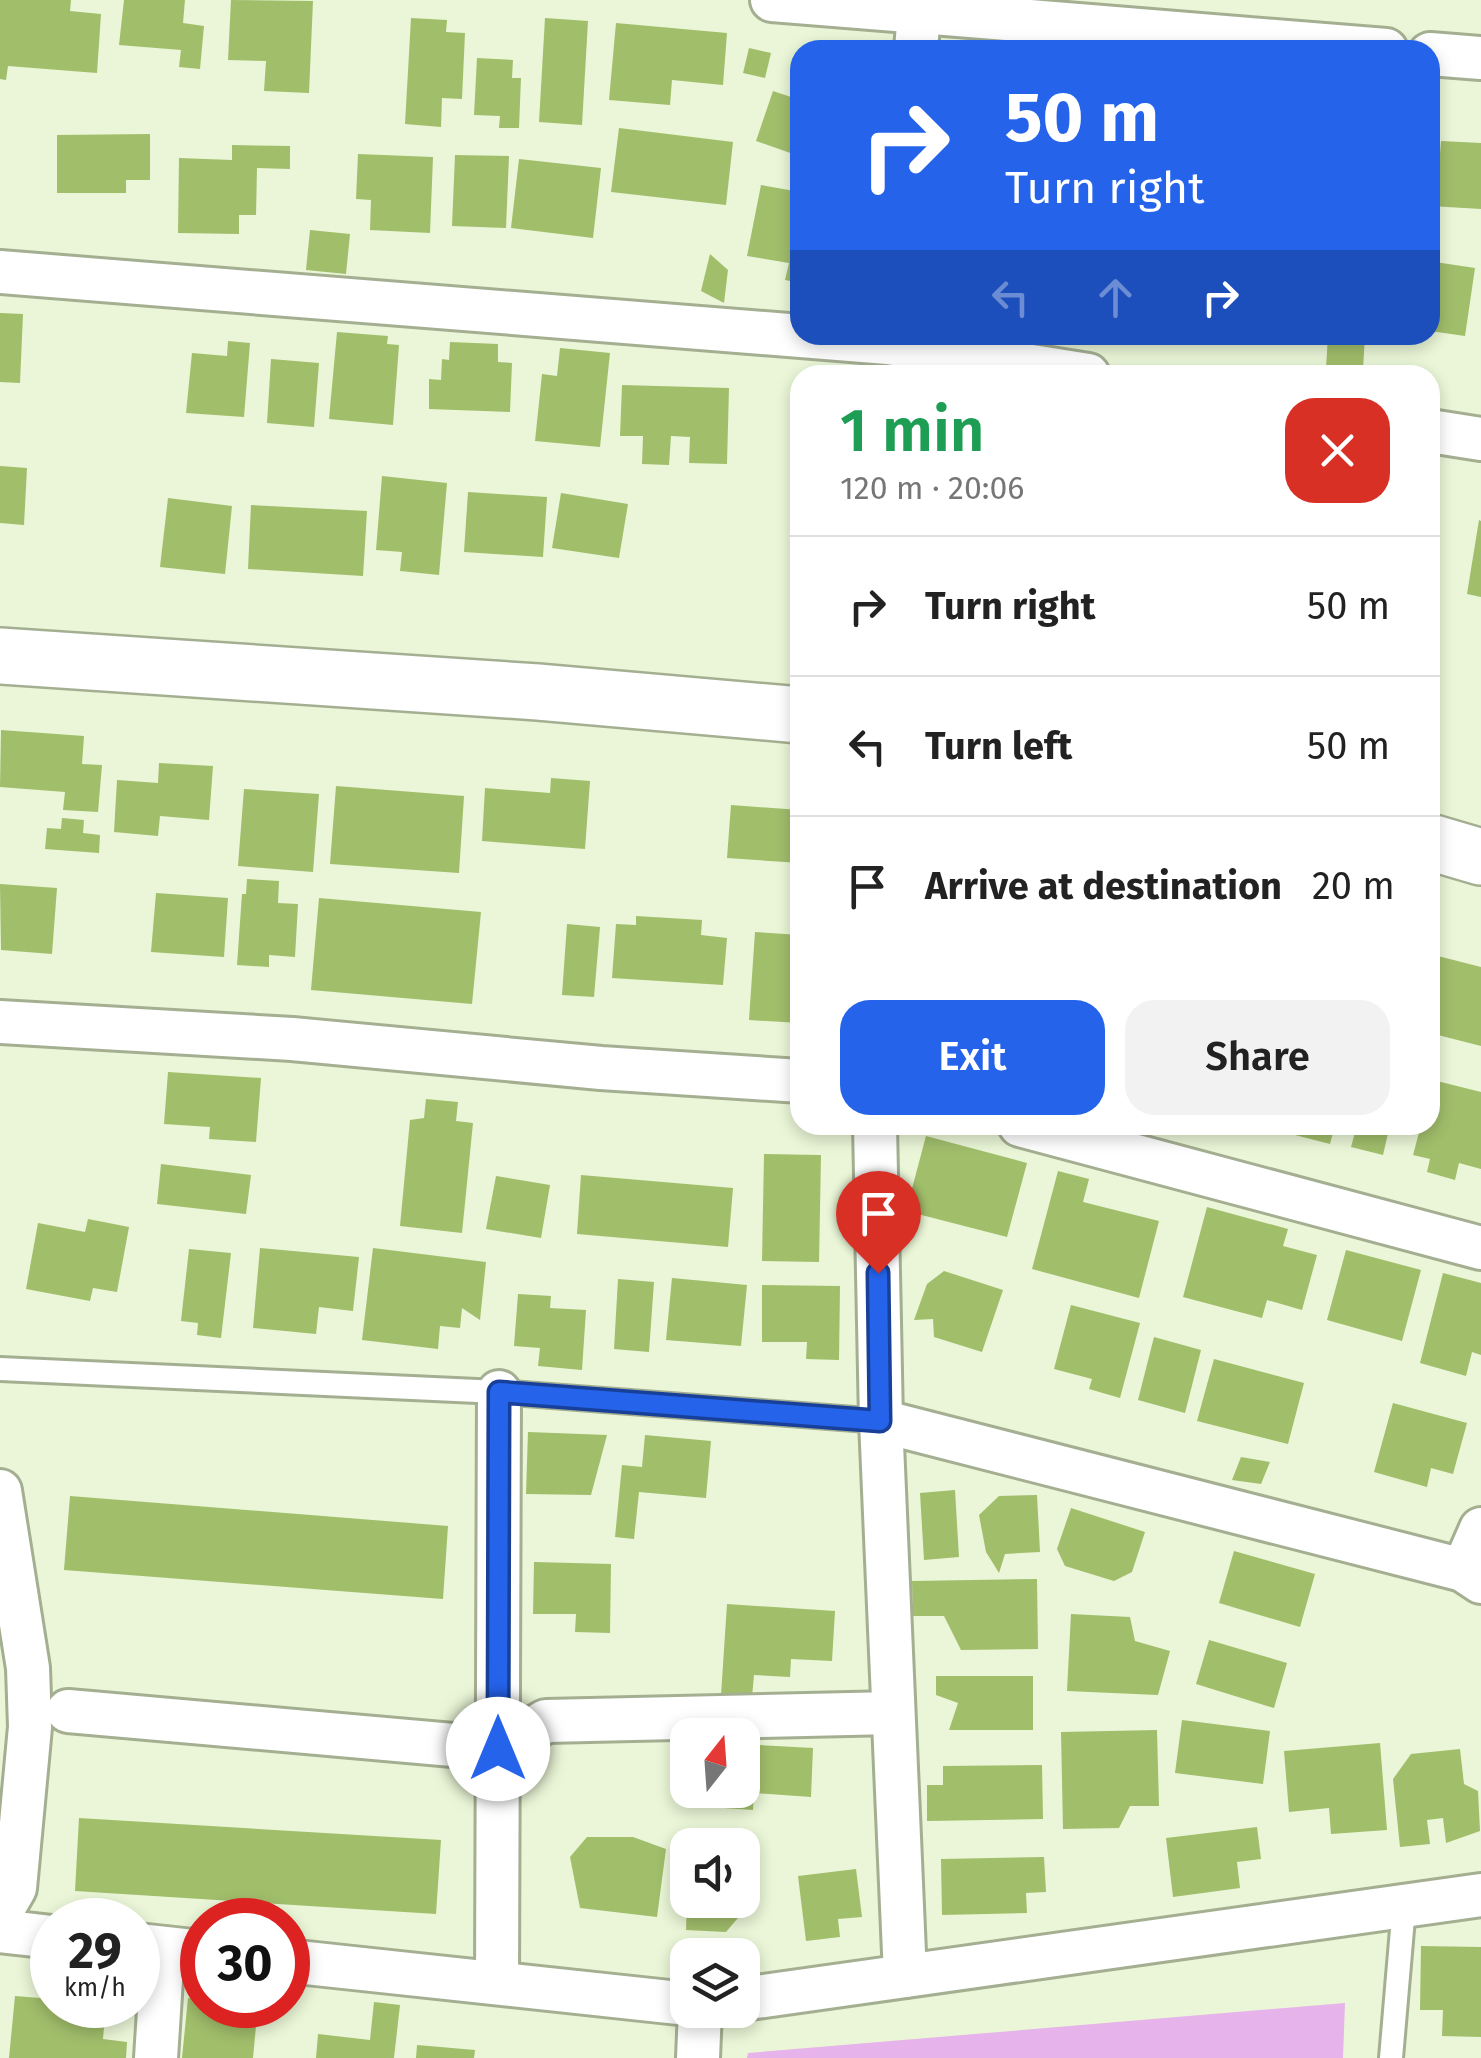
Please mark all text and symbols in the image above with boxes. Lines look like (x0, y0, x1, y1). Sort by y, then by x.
text: 50 m (1005, 76, 1159, 160)
icon: right (840, 80, 970, 210)
text: Turn right (1005, 161, 1204, 215)
icon: left (983, 270, 1038, 325)
icon: ahead (1088, 270, 1143, 325)
icon: right (1193, 270, 1248, 325)
text: 1 min (840, 395, 985, 467)
button: close (1285, 398, 1390, 503)
text: 120 m · 20:06 (840, 469, 1024, 507)
icon: right (840, 579, 895, 634)
text: Turn right (925, 583, 1095, 629)
text: 50 m (1307, 583, 1390, 629)
icon: left (840, 719, 895, 774)
text: Turn left (925, 723, 1072, 769)
text: 50 m (1307, 723, 1390, 769)
icon: arrive (840, 859, 895, 914)
text: Arrive at destination (925, 863, 1282, 909)
text: 20 m (1312, 863, 1395, 909)
button: Exit (840, 1000, 1105, 1115)
button: Share (1125, 1000, 1390, 1115)
pin (836, 1171, 921, 1274)
icon: arrive (851, 1186, 906, 1241)
position arrow (446, 1697, 550, 1801)
north arrow (670, 1718, 760, 1808)
map controls (670, 1718, 760, 2028)
button: sound (670, 1828, 760, 1918)
speed limit sign: 30 (180, 1898, 310, 2028)
text: 29 (68, 1921, 122, 1981)
button: layers (670, 1938, 760, 2028)
text: km/h (64, 1973, 126, 2003)

